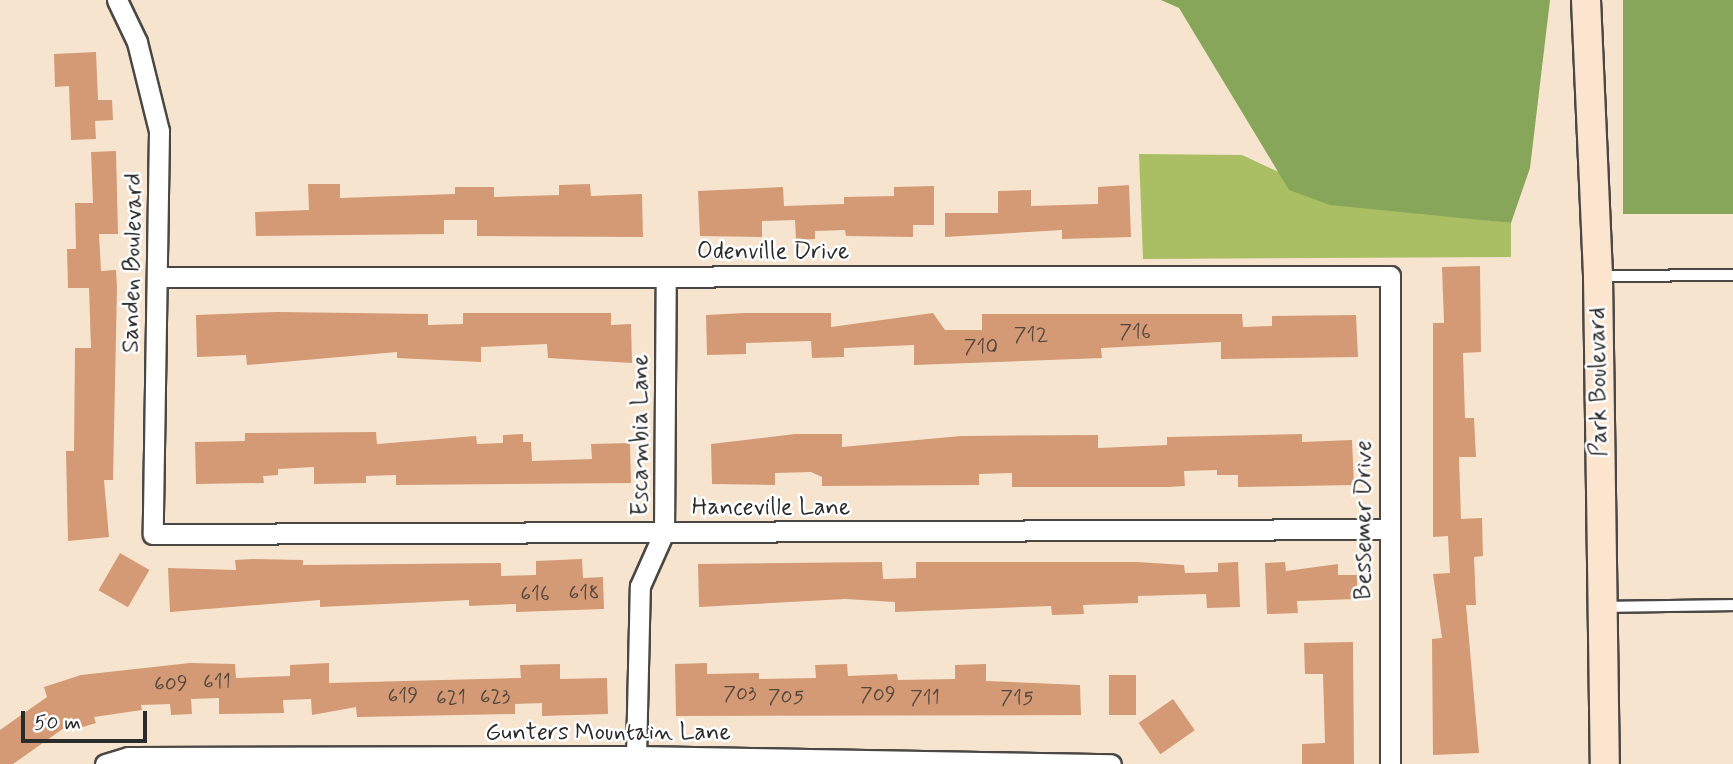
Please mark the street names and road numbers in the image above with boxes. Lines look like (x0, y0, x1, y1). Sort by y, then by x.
street label: Sanden Boulevard (117, 175, 149, 351)
street label: Odenville Drive (698, 238, 848, 266)
street label: Park Boulevard (1583, 307, 1615, 457)
street label: Escambia Lane (627, 354, 655, 516)
street label: Bessemer Drive (1350, 441, 1378, 599)
street label: Hanceville Lane (692, 494, 850, 522)
street label: Gunters Mountain Lane (486, 719, 730, 747)

